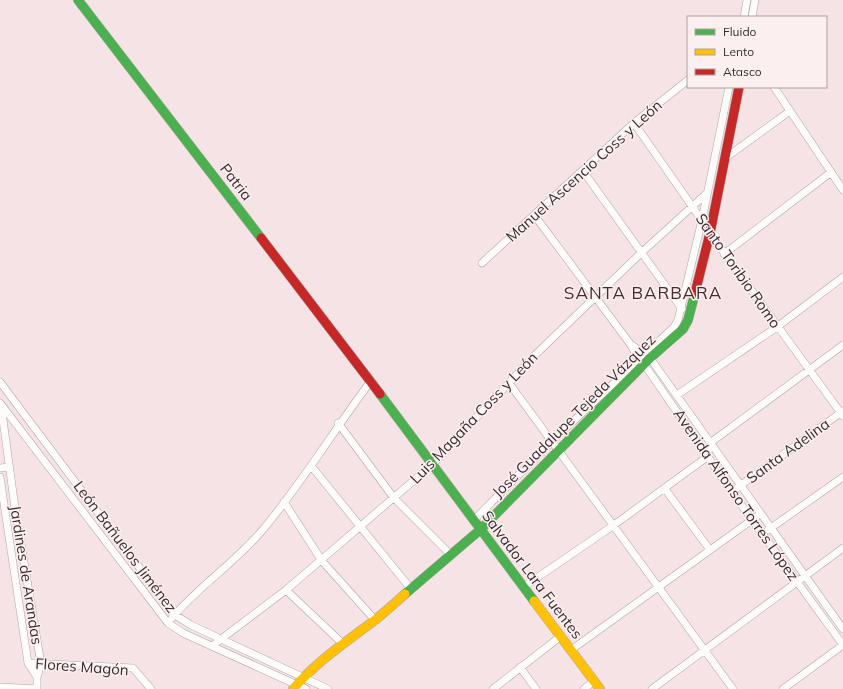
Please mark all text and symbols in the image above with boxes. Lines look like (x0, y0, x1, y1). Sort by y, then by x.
legend (687, 16, 827, 88)
text: Fluido (723, 24, 757, 39)
text: Lento (723, 44, 754, 59)
text: Atasco (723, 64, 762, 79)
street label: Manuel Ascencio Coss y León (502, 95, 666, 246)
street label: Patria (216, 159, 257, 204)
street label: Santo Toribio Romo (692, 210, 785, 332)
district label: SANTA BARBARA (564, 282, 722, 303)
street label: José Guadalupe Tejeda Vázquez (488, 330, 659, 501)
street label: Luis Magaña Coss y León (406, 348, 542, 487)
street label: Avenida Alfonso Torres López (670, 405, 803, 585)
street label: Santa Adelina (742, 414, 833, 487)
street label: León Bañuelos Jiménez (70, 477, 181, 617)
street label: Jardines de Arandas (6, 504, 47, 646)
street label: Salvador Lara Fuentes (478, 507, 587, 643)
street label: Flores Magón (35, 654, 129, 679)

